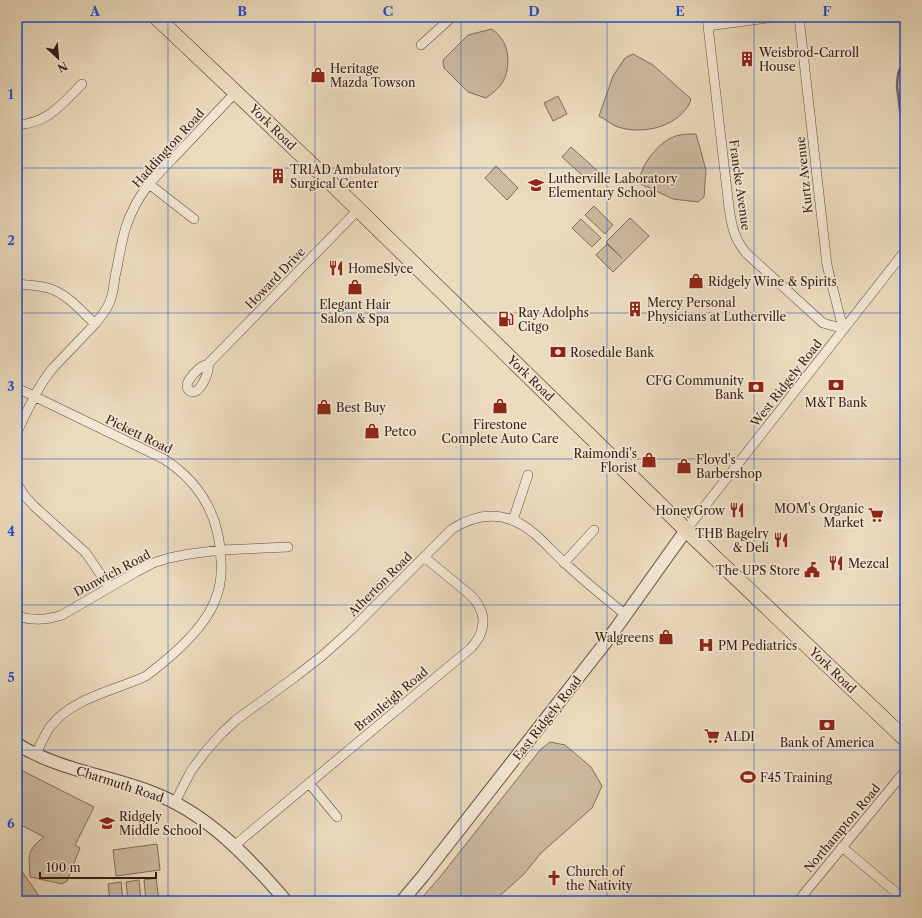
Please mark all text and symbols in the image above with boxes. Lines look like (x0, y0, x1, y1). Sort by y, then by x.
text: A (89, 3, 101, 19)
text: B (237, 3, 247, 19)
text: C (383, 3, 393, 19)
text: D (528, 3, 540, 19)
text: E (675, 3, 685, 19)
text: F (823, 3, 832, 19)
north arrow (38, 38, 78, 78)
place label: Weisbrod-Carroll House (758, 45, 859, 74)
building icon: Weisbrod-Carroll House (738, 50, 756, 68)
text: N (55, 59, 70, 76)
place label: Heritage Mazda Towson (330, 61, 416, 90)
shop icon: Heritage Mazda Towson (309, 66, 327, 84)
text: 1 (8, 86, 14, 102)
street label: York Road (246, 100, 300, 153)
street label: Haddington Road (129, 105, 208, 190)
street label: Kurtz Avenue (792, 135, 816, 214)
street label: Francke Avenue (726, 139, 754, 232)
place label: TRIAD Ambulatory Surgical Center (290, 162, 402, 191)
building icon: TRIAD Ambulatory Surgical Center (269, 167, 287, 185)
place label: Lutherville Laboratory Elementary School (548, 171, 678, 200)
school or university icon: Lutherville Laboratory Elementary School (527, 176, 545, 194)
text: 2 (7, 232, 15, 248)
street label: Howard Drive (242, 244, 308, 312)
restaurant icon: HomeSlyce (327, 259, 345, 277)
place label: HomeSlyce (348, 261, 414, 276)
shop icon: Ridgely Wine & Spirits (687, 272, 705, 290)
place label: Ridgely Wine & Spirits (708, 274, 837, 289)
shop icon: Elegant Hair Salon & Spa (346, 278, 364, 296)
place label: Mercy Personal Physicians at Lutherville (647, 295, 787, 324)
place label: Elegant Hair Salon & Spa (319, 297, 391, 326)
building icon: Mercy Personal Physicians at Lutherville (626, 300, 644, 318)
place label: Ray Adolphs Citgo (518, 305, 589, 334)
fuel station icon: Ray Adolphs Citgo (497, 310, 515, 328)
street label: West Ridgely Road (747, 336, 825, 430)
bank icon: Rosedale Bank (549, 343, 567, 361)
place label: Rosedale Bank (570, 345, 655, 360)
street label: York Road (504, 351, 558, 404)
place label: CFG Community Bank (646, 373, 745, 402)
bank icon: M&T Bank (827, 376, 845, 394)
text: 3 (7, 378, 15, 394)
bank icon: CFG Community Bank (747, 378, 765, 396)
place label: M&T Bank (805, 395, 868, 410)
shop icon: Firestone Complete Auto Care (491, 397, 509, 415)
shop icon: Best Buy (315, 398, 333, 416)
place label: Best Buy (336, 400, 386, 415)
street label: Pickett Road (103, 411, 175, 457)
place label: Firestone Complete Auto Care (441, 417, 559, 446)
shop icon: Petco (363, 422, 381, 440)
place label: Petco (384, 424, 416, 439)
place label: Raimondi's Florist (574, 446, 638, 475)
shop icon: Raimondi's Florist (640, 451, 658, 469)
place label: Floyd's Barbershop (696, 452, 762, 481)
shop icon: Floyd's Barbershop (675, 457, 693, 475)
restaurant icon: HoneyGrow (728, 501, 746, 519)
place label: MOM's Organic Market (774, 501, 865, 530)
place label: HoneyGrow (656, 503, 726, 518)
supermarket icon: MOM's Organic Market (867, 506, 885, 524)
text: 4 (7, 523, 15, 539)
place label: THB Bagelry & Deli (695, 526, 769, 555)
restaurant icon: THB Bagelry & Deli (772, 531, 790, 549)
street label: Dunwich Road (71, 546, 153, 599)
street label: Atherton Road (344, 548, 416, 620)
restaurant icon: Mezcal (827, 554, 845, 572)
place label: Mezcal (848, 556, 889, 571)
public building icon: The UPS Store (803, 561, 821, 579)
place label: The UPS Store (716, 563, 800, 578)
shop icon: Walgreens (657, 628, 675, 646)
place label: Walgreens (594, 630, 654, 645)
hospital icon: PM Pediatrics (697, 636, 715, 654)
place label: PM Pediatrics (718, 638, 797, 653)
street label: York Road (806, 643, 860, 696)
street label: Bramleigh Road (351, 663, 431, 734)
text: 5 (7, 669, 15, 685)
street label: East Ridgely Road (510, 672, 585, 763)
bank icon: Bank of America (818, 716, 836, 734)
supermarket icon: ALDI (703, 727, 721, 745)
place label: ALDI (723, 729, 755, 744)
place label: Bank of America (780, 735, 875, 750)
street label: Charmuth Road (74, 763, 166, 805)
sports icon: F45 Training (739, 768, 757, 786)
place label: F45 Training (760, 770, 833, 785)
street label: Northampton Road (801, 780, 884, 875)
place label: Ridgely Middle School (119, 809, 203, 838)
school or university icon: Ridgely Middle School (98, 814, 116, 832)
text: 6 (7, 815, 15, 831)
scale bar (40, 854, 156, 880)
text: 100 m (46, 860, 81, 875)
place label: Church of the Nativity (566, 864, 633, 893)
church icon: Church of the Nativity (545, 869, 563, 887)

